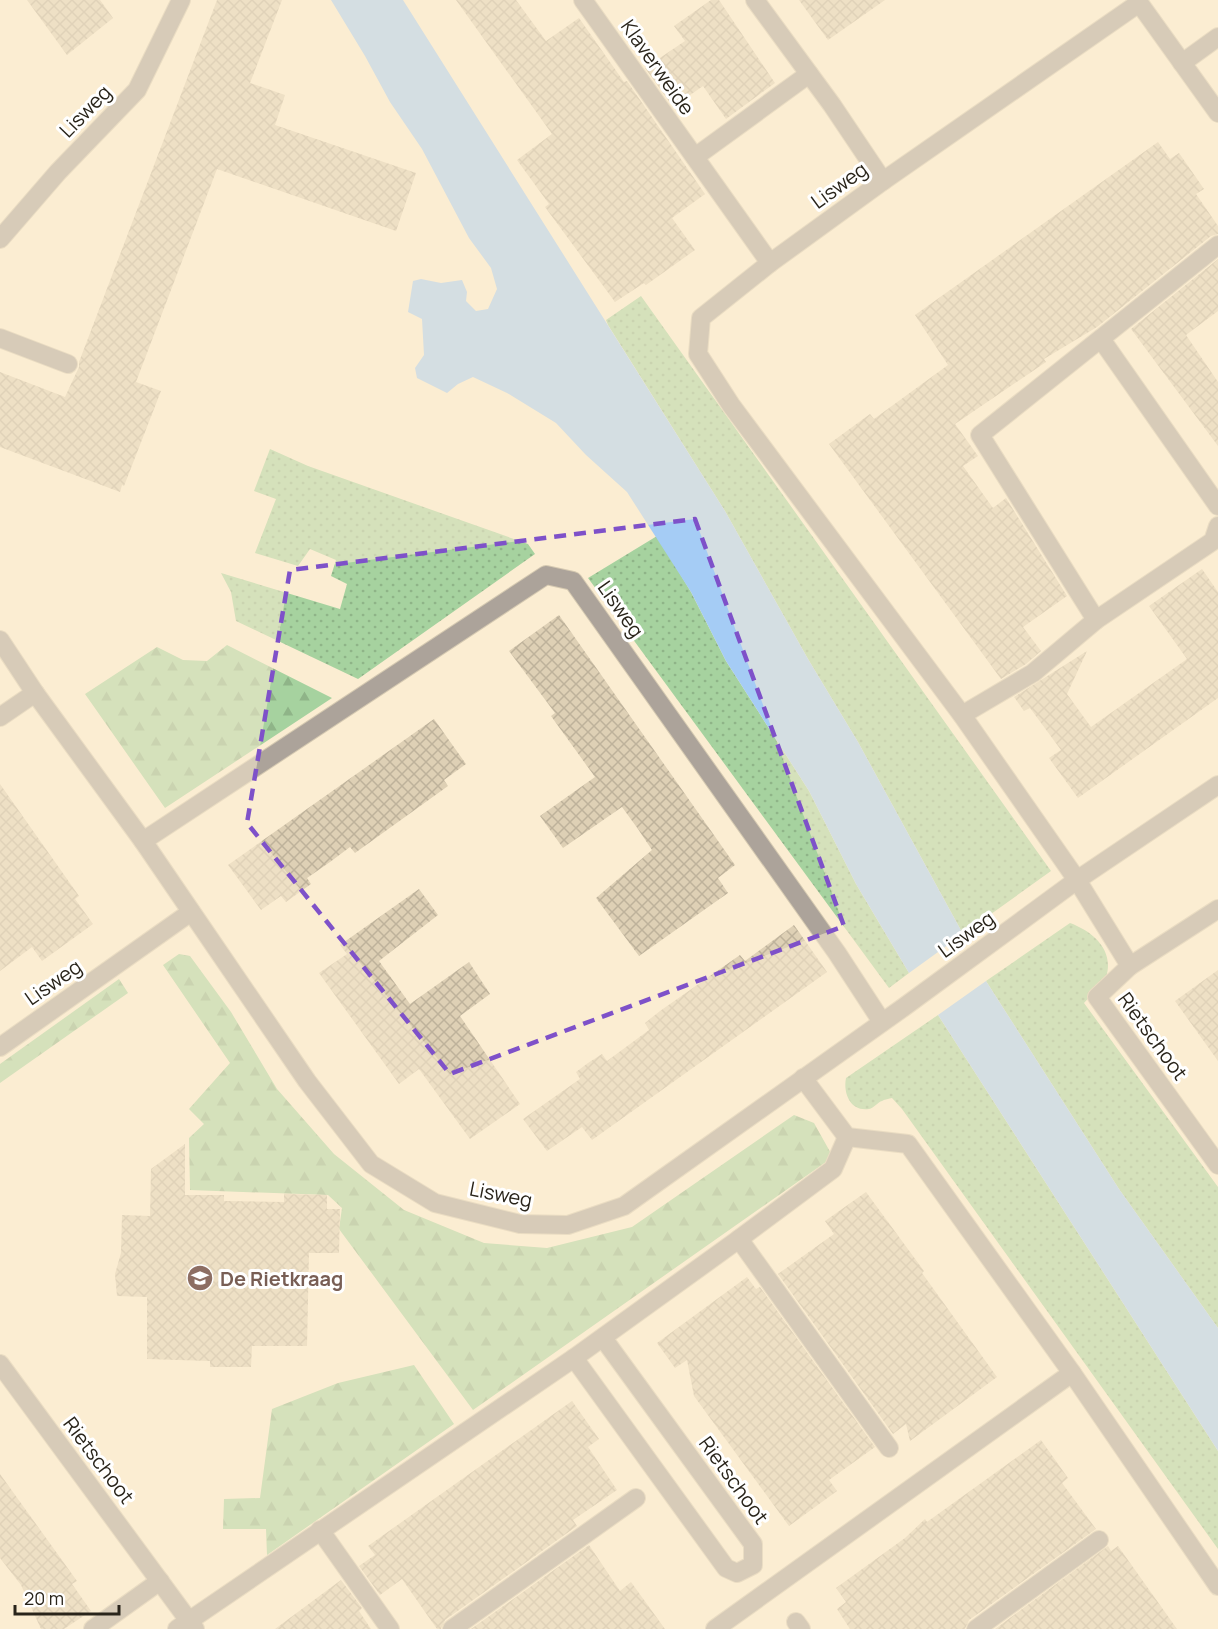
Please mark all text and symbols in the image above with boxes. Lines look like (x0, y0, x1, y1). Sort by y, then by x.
street label: Klaverweide (615, 14, 701, 120)
street label: Lisweg (53, 79, 117, 143)
street label: Lisweg (805, 155, 873, 215)
street label: Lisweg (592, 575, 650, 643)
street label: Lisweg (932, 904, 1000, 964)
street label: Lisweg (19, 953, 87, 1011)
street label: Rietschoot (1112, 987, 1194, 1085)
street label: Lisweg (467, 1175, 535, 1213)
school or university icon: De Rietkraag (185, 1263, 215, 1293)
place label: De Rietkraag (220, 1265, 343, 1292)
street label: Rietschoot (57, 1411, 141, 1509)
street label: Rietschoot (693, 1431, 775, 1529)
scale bar (15, 1578, 118, 1616)
text: 20 m (24, 1586, 64, 1610)

